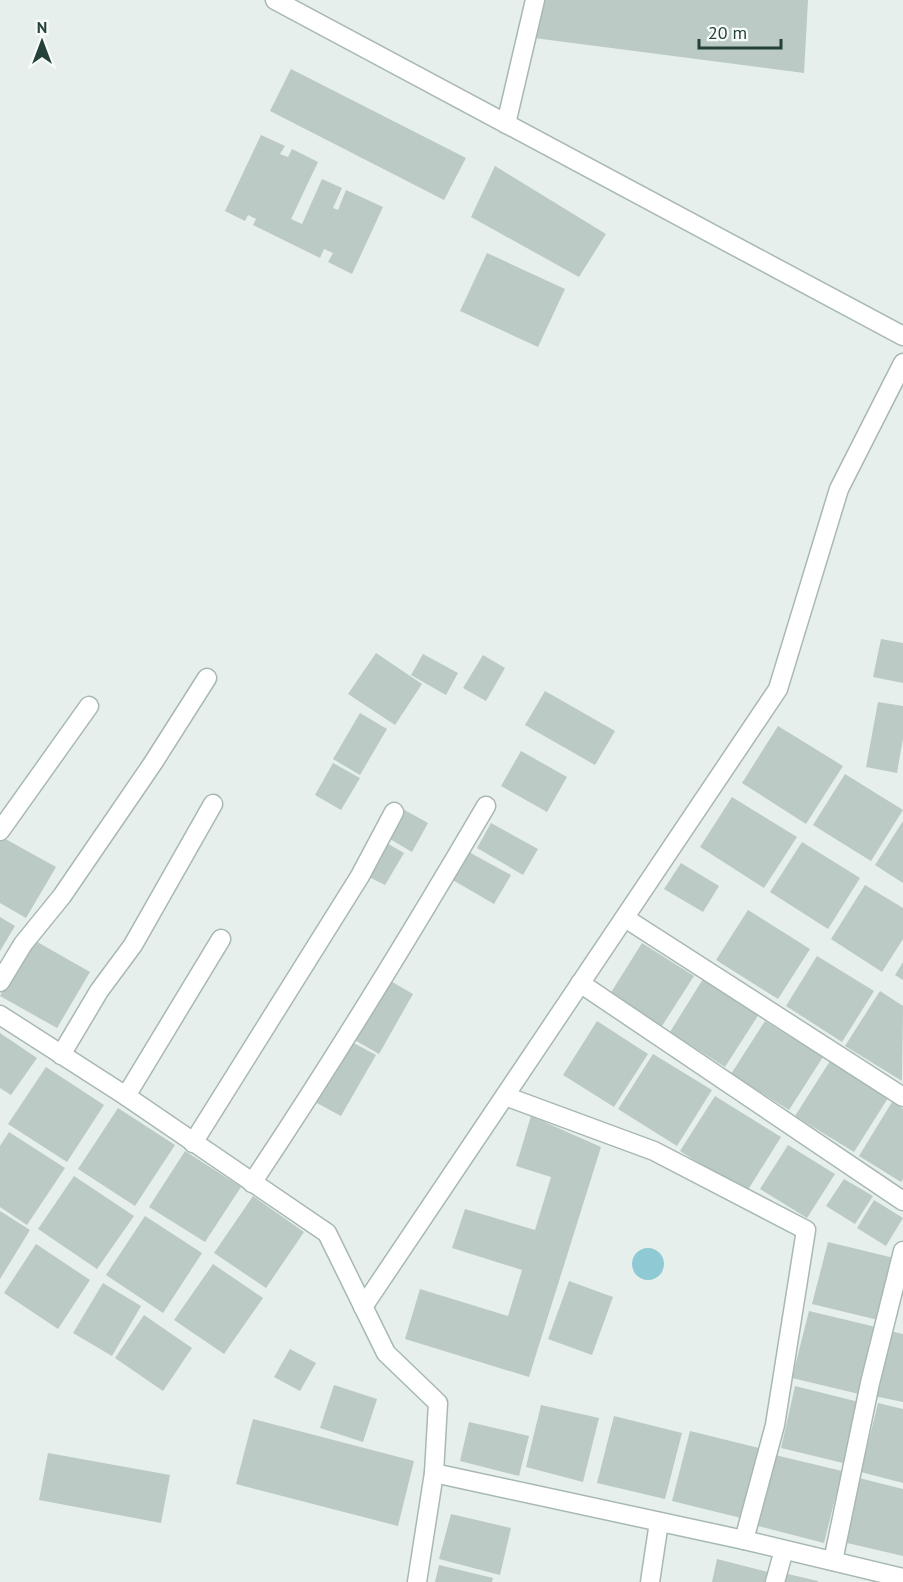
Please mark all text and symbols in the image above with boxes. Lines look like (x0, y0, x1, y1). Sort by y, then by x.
north arrow (12, 12, 72, 72)
scale bar (699, 12, 782, 50)
text: N (37, 17, 47, 37)
text: 20 m (708, 21, 747, 44)

